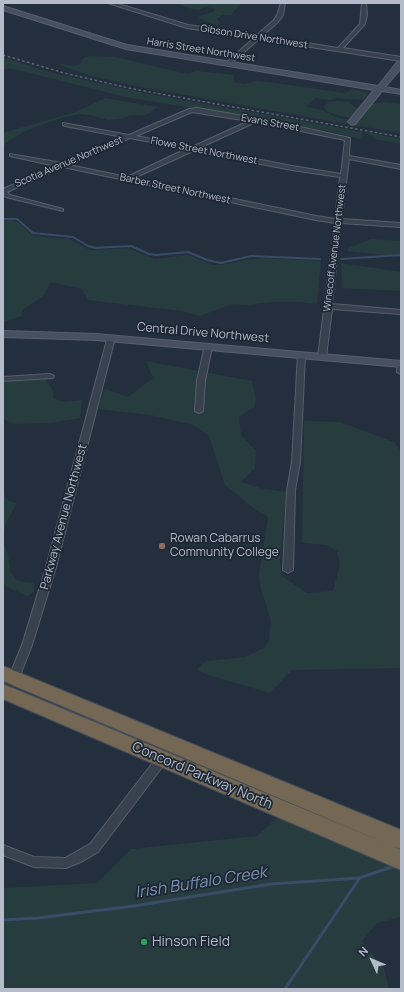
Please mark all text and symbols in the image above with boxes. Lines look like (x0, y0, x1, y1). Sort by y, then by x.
street label: Gibson Drive Northwest (199, 23, 309, 51)
street label: Harris Street Northwest (146, 36, 256, 64)
street label: Evans Street (240, 112, 300, 134)
street label: Scotia Avenue Northwest (13, 134, 125, 190)
street label: Flowe Street Northwest (150, 135, 258, 167)
street label: Barber Street Northwest (119, 171, 231, 207)
street label: Winecoff Avenue Northwest (321, 184, 349, 312)
street label: Central Drive Northwest (136, 320, 270, 346)
street label: Parkway Avenue Northwest (38, 443, 90, 591)
place label: Rowan Cabarrus Community College (170, 532, 279, 560)
marker: Rowan Cabarrus Community College (157, 541, 167, 551)
street label: Concord Parkway North (129, 739, 275, 813)
water label: Irish Buffalo Creek (134, 863, 268, 903)
place label: Hinson Field (152, 934, 230, 950)
marker: Hinson Field (139, 937, 149, 947)
north arrow (352, 940, 392, 980)
text: N (355, 943, 371, 959)

